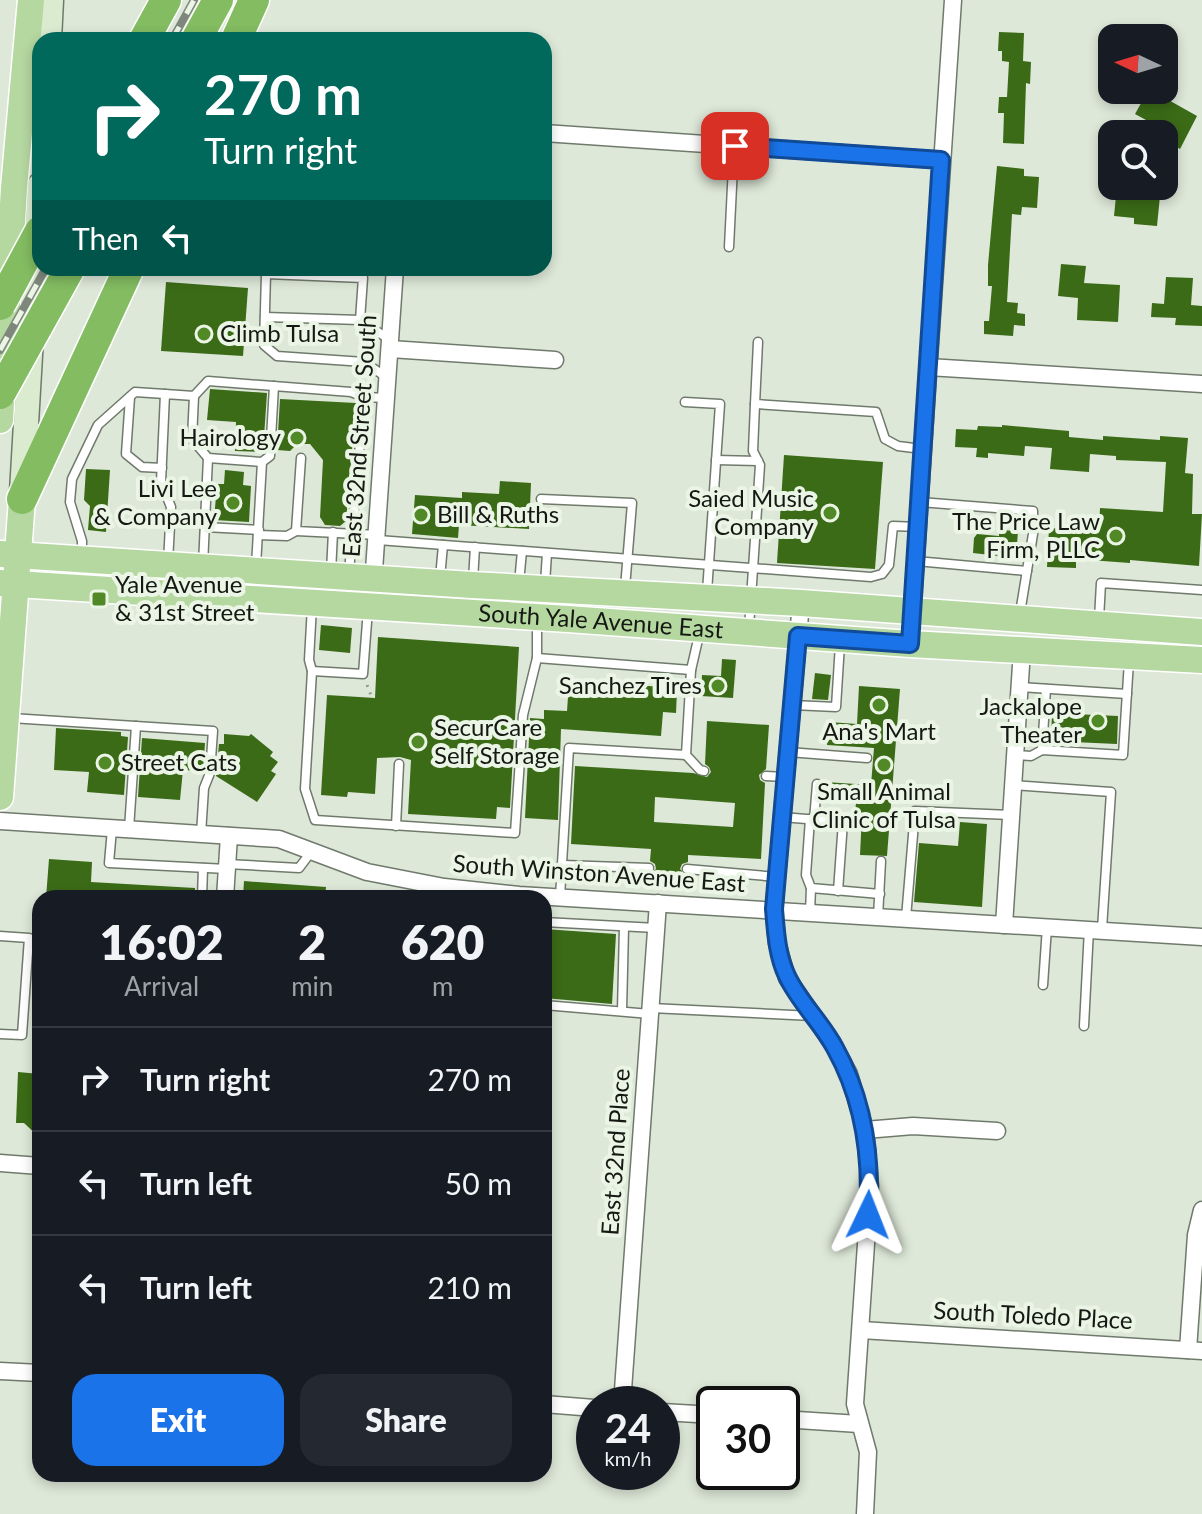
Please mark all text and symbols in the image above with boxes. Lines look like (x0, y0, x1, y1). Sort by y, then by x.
north arrow (1098, 24, 1178, 104)
map controls (1098, 24, 1178, 200)
text: 270 m (204, 60, 362, 127)
icon: right (72, 64, 176, 168)
pin (701, 112, 769, 180)
button: search (1098, 120, 1178, 200)
icon: arrive (713, 124, 757, 168)
text: Turn right (204, 128, 357, 172)
icon: left (155, 216, 199, 260)
text: Then (72, 220, 139, 256)
street label: East 32nd Street South (336, 314, 381, 558)
place label: Climb Tulsa (220, 318, 339, 347)
marker: Climb Tulsa (195, 325, 213, 343)
place label: Hairology (179, 422, 282, 451)
marker: Hairology (288, 429, 306, 447)
place label: Livi Lee & Company (94, 473, 218, 530)
place label: Saied Music Company (688, 483, 815, 540)
marker: Livi Lee & Company (224, 494, 242, 512)
place label: Bill & Ruths (437, 499, 559, 528)
marker: Saied Music Company (821, 504, 839, 522)
marker: Bill & Ruths (412, 506, 430, 524)
place label: The Price Law Firm, PLLC (952, 506, 1100, 563)
marker: The Price Law Firm, PLLC (1107, 527, 1125, 545)
place label: Yale Avenue & 31st Street (115, 569, 255, 626)
marker: Yale Avenue & 31st Street (90, 590, 108, 608)
street label: South Yale Avenue East (477, 597, 725, 643)
place label: Sanchez Tires (559, 670, 702, 699)
marker: Sanchez Tires (709, 677, 727, 695)
place label: Jackalope Theater (979, 691, 1082, 748)
marker: Ana's Mart (870, 696, 888, 714)
place label: SecurCare Self Storage (434, 712, 559, 769)
marker: Jackalope Theater (1089, 712, 1107, 730)
place label: Ana's Mart (822, 716, 936, 745)
marker: SecurCare Self Storage (409, 733, 427, 751)
place label: Street Cats (121, 747, 237, 776)
marker: Street Cats (96, 754, 114, 772)
marker: Small Animal Clinic of Tulsa (875, 756, 893, 774)
place label: Small Animal Clinic of Tulsa (812, 776, 956, 833)
street label: South Winston Avenue East (452, 848, 747, 897)
text: 16:02 (100, 913, 224, 970)
text: 2 (298, 913, 326, 970)
text: 620 (401, 913, 484, 970)
text: Arrival (124, 970, 199, 1002)
text: min (291, 970, 333, 1002)
text: m (432, 970, 453, 1002)
icon: right (72, 1057, 116, 1101)
text: Turn right (140, 1061, 270, 1097)
text: 270 m (427, 1061, 512, 1097)
street label: East 32nd Place (594, 1067, 635, 1236)
icon: left (72, 1161, 116, 1205)
text: Turn left (140, 1165, 252, 1201)
text: 50 m (445, 1165, 512, 1201)
position arrow (826, 1173, 910, 1257)
icon: left (72, 1265, 116, 1309)
text: Turn left (140, 1269, 252, 1305)
text: 210 m (427, 1269, 512, 1305)
street label: South Toledo Place (933, 1295, 1133, 1334)
button: Exit (72, 1374, 284, 1466)
button: Share (300, 1374, 512, 1466)
speed limit sign: 30 (696, 1386, 800, 1490)
text: 24 (605, 1404, 651, 1452)
text: km/h (605, 1446, 651, 1470)

